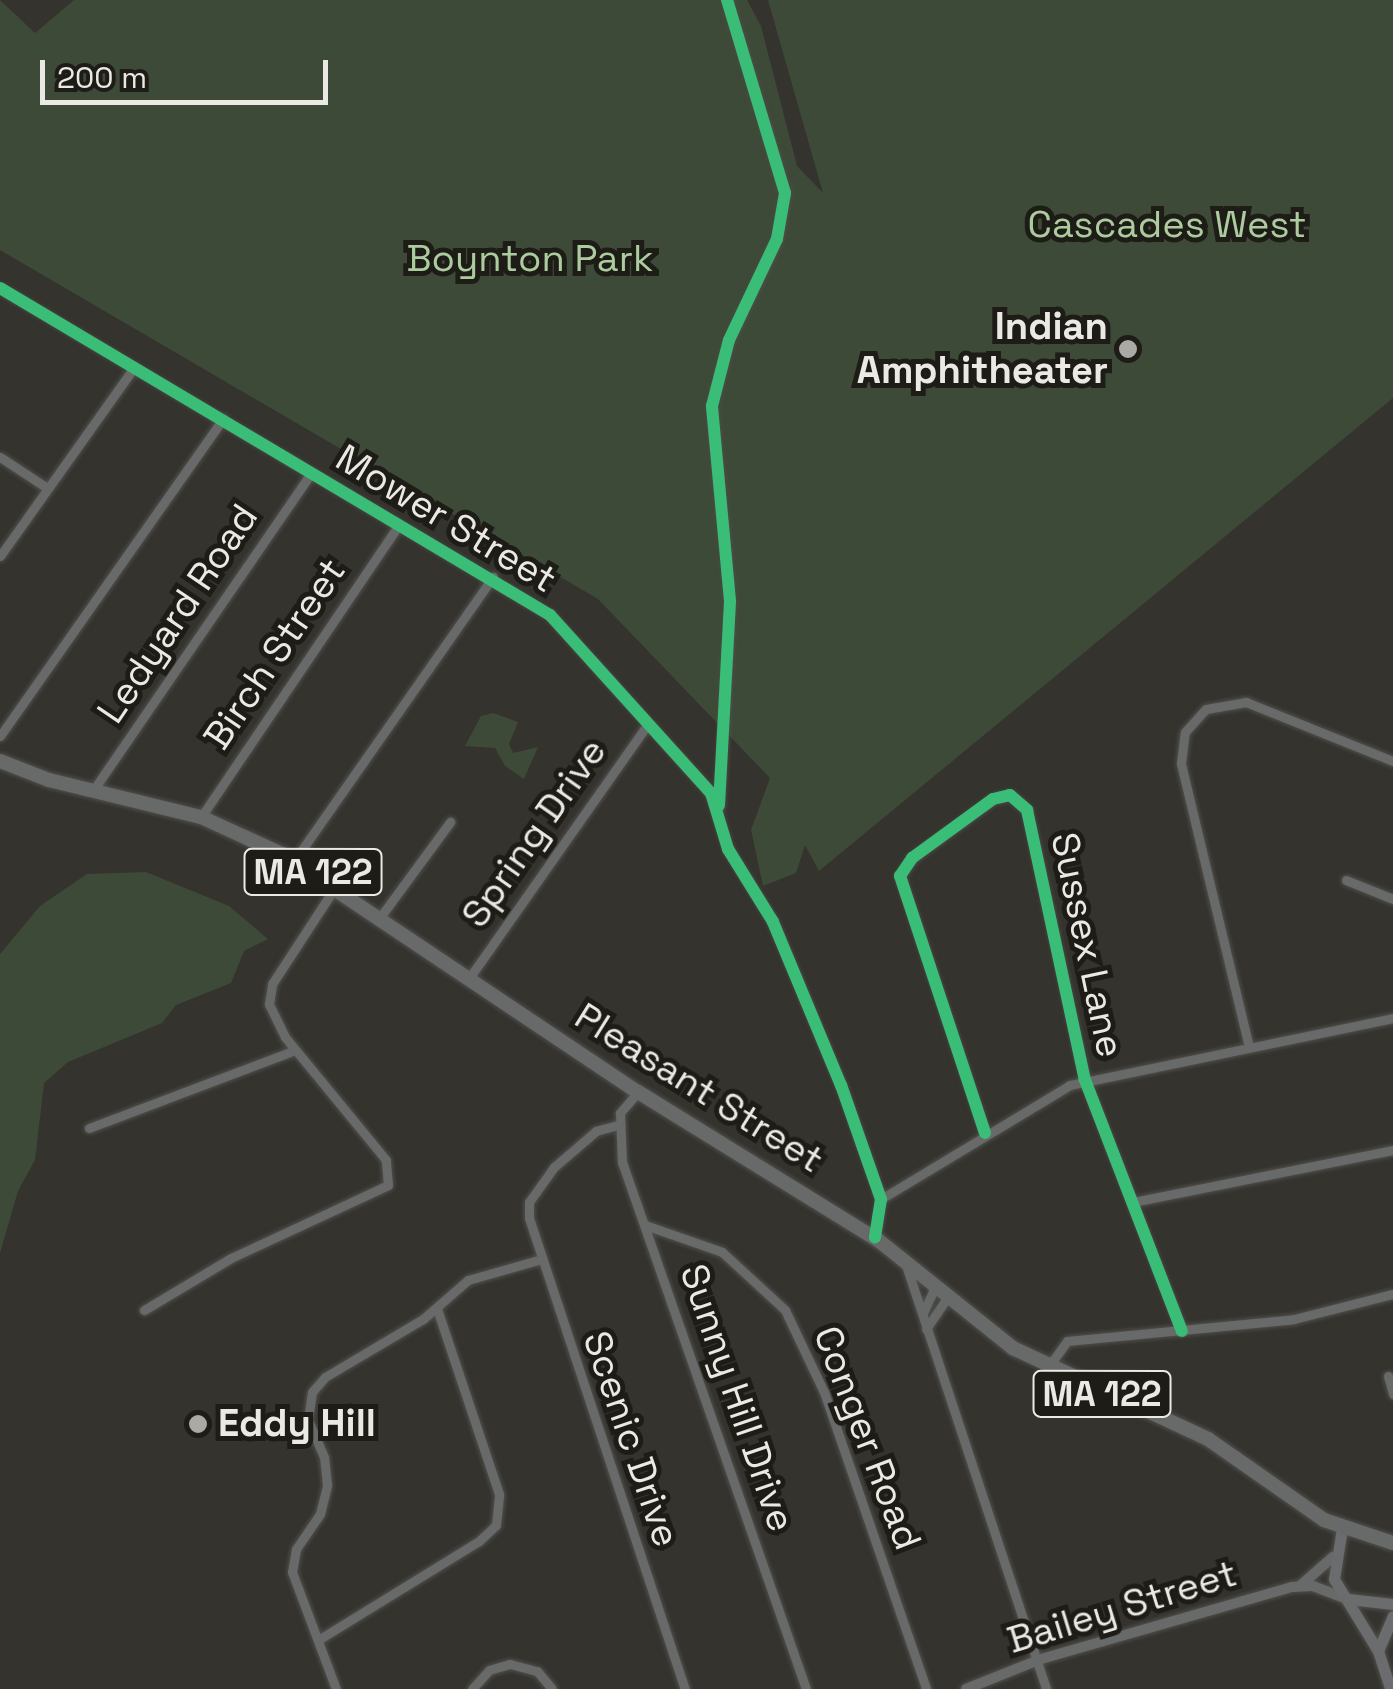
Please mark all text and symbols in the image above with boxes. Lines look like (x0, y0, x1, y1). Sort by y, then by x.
scale bar (45, 40, 332, 102)
text: 200 m (57, 58, 147, 97)
park label: Cascades West (1027, 202, 1307, 248)
park label: Boynton Park (407, 236, 653, 282)
place label: Indian Amphitheater (857, 304, 1108, 394)
marker: Indian Amphitheater (1117, 338, 1139, 360)
street label: Mower Street (328, 435, 564, 603)
street label: Ledyard Road (88, 496, 268, 732)
street label: Birch Street (195, 550, 355, 758)
street label: Spring Drive (452, 730, 616, 936)
street label: Sussex Lane (1041, 828, 1133, 1062)
road number: MA 122 (243, 842, 383, 902)
street label: Pleasant Street (566, 993, 832, 1183)
street label: Sunny Hill Drive (670, 1258, 804, 1538)
street label: Conger Road (804, 1320, 930, 1556)
street label: Scenic Drive (573, 1325, 689, 1553)
road number: MA 122 (1032, 1364, 1172, 1424)
place label: Eddy Hill (218, 1401, 376, 1447)
marker: Eddy Hill (187, 1413, 209, 1435)
street label: Bailey Street (1002, 1551, 1242, 1663)

